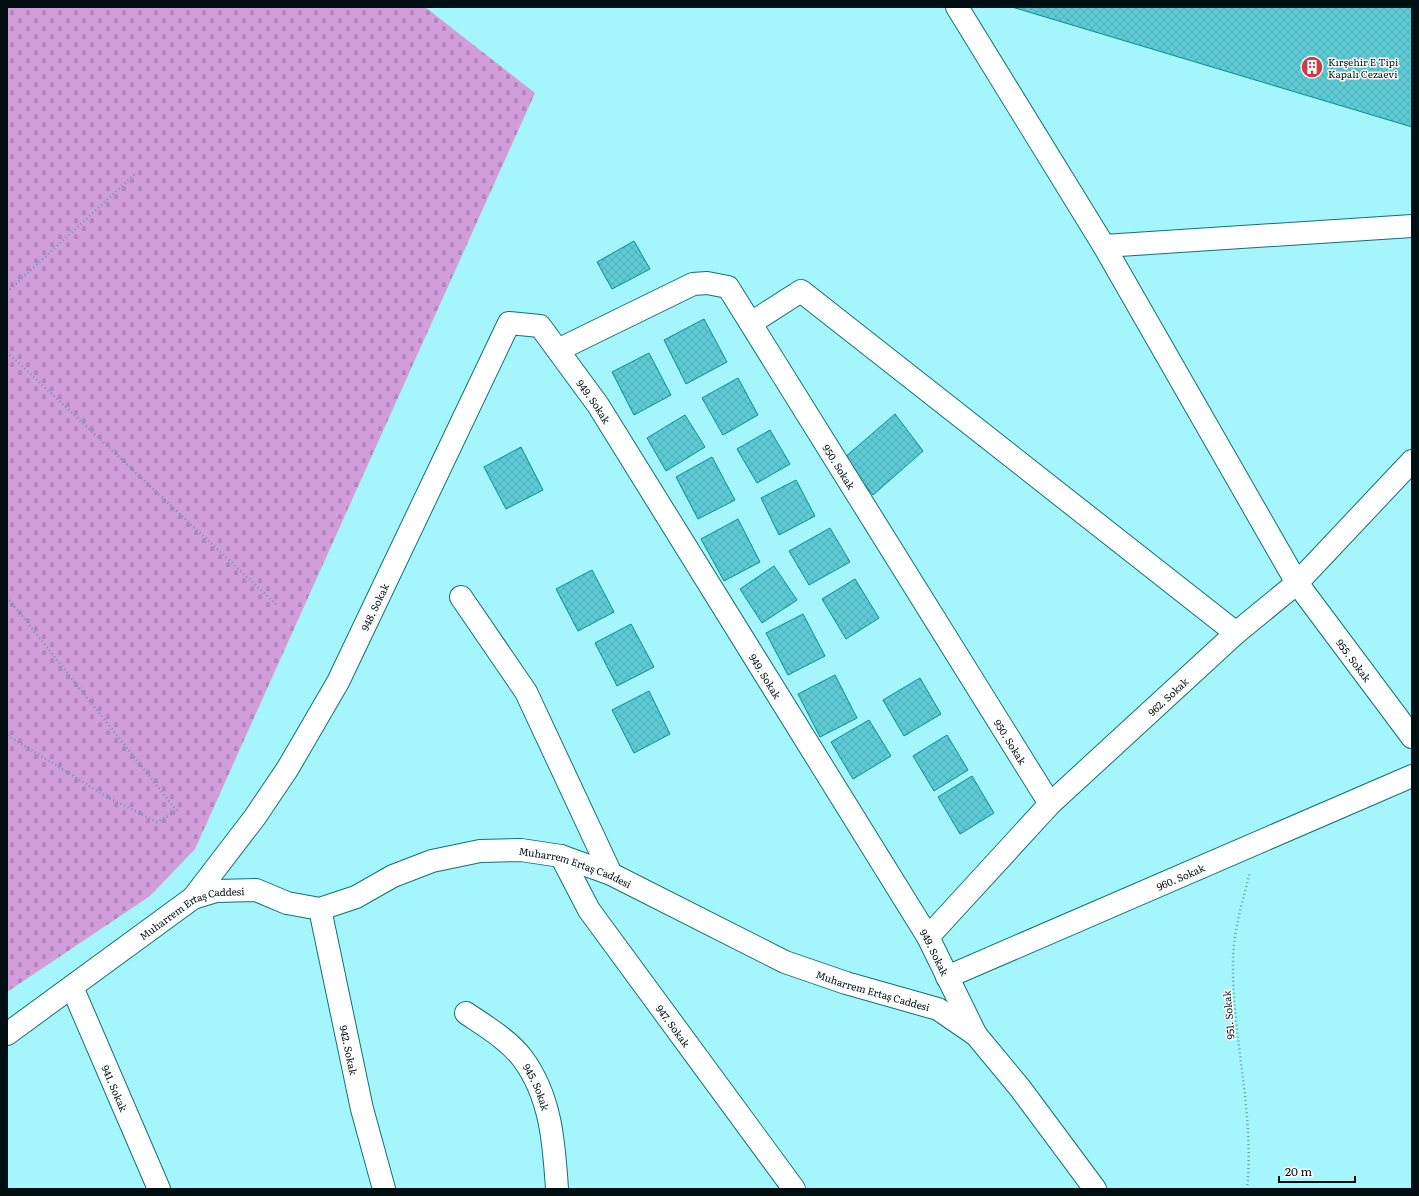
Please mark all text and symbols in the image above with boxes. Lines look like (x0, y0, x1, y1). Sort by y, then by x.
building icon: Kırşehir E Tipi Kapalı Cezaevi (1299, 54, 1325, 80)
place label: Kırşehir E Tipi Kapalı Cezaevi (1328, 54, 1399, 81)
street label: 949. Sokak (574, 376, 615, 427)
street label: 950. Sokak (820, 441, 860, 493)
street label: 948. Sokak (356, 580, 392, 633)
street label: 955. Sokak (1333, 635, 1376, 685)
street label: 949. Sokak (746, 650, 786, 702)
street label: 962. Sokak (1144, 673, 1192, 719)
street label: 950. Sokak (991, 716, 1031, 768)
street label: Muharrem Ertaş Caddesi (518, 842, 635, 891)
street label: 960. Sokak (1154, 859, 1207, 893)
street label: Muharrem Ertaş Caddesi (136, 883, 245, 943)
street label: 949. Sokak (917, 926, 954, 979)
street label: Muharrem Ertaş Caddesi (814, 966, 932, 1014)
street label: 951. Sokak (1218, 989, 1238, 1040)
street label: 947. Sokak (653, 1001, 695, 1050)
street label: 942. Sokak (337, 1024, 362, 1077)
street label: 945. Sokak (520, 1060, 554, 1113)
street label: 941. Sokak (99, 1062, 133, 1115)
scale bar (1279, 1158, 1355, 1184)
text: 20 m (1285, 1162, 1312, 1180)

